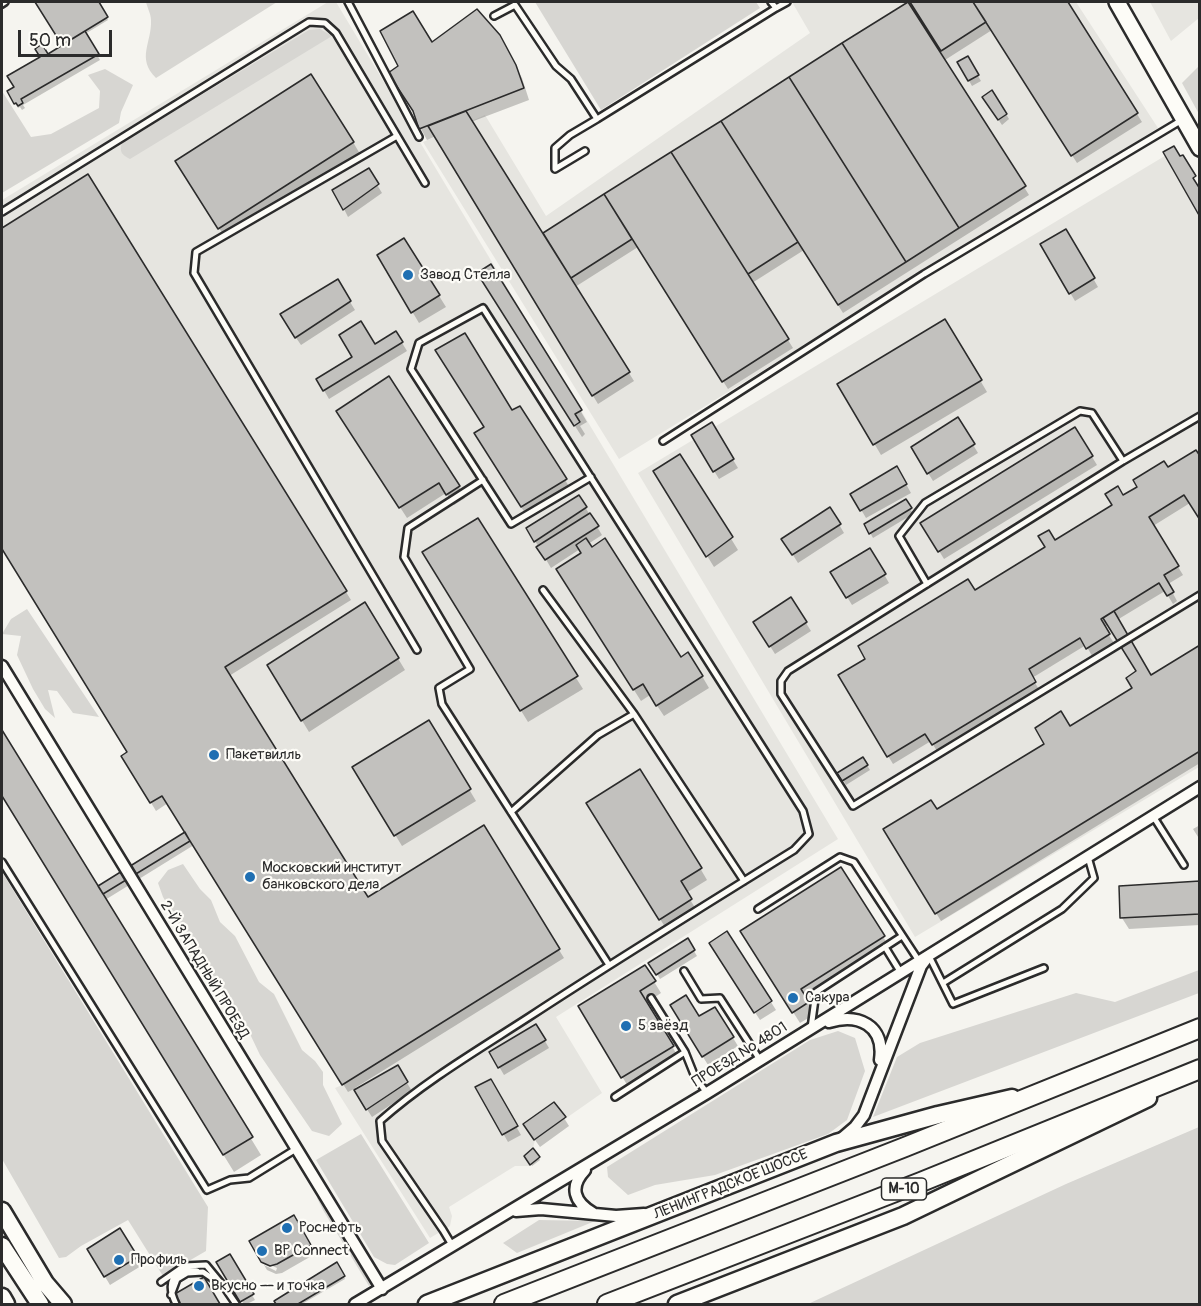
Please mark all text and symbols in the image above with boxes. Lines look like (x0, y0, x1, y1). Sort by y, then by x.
scale bar (21, 18, 116, 56)
text: 50 m (29, 29, 71, 52)
place label: Завод Стелла (420, 266, 511, 284)
marker: Завод Стелла (401, 268, 415, 282)
place label: Пакетвилль (226, 746, 301, 764)
marker: Пакетвилль (207, 748, 221, 762)
place label: Московский институт банковского дела (262, 859, 401, 894)
marker: Московский институт банковского дела (243, 870, 257, 884)
street label: 2-Й ЗАПАДНЫЙ ПРОЕЗД (156, 898, 252, 1042)
place label: Сакура (805, 989, 849, 1007)
marker: Сакура (786, 991, 800, 1005)
place label: 5 звёзд (638, 1017, 688, 1035)
marker: 5 звёзд (619, 1019, 633, 1033)
street label: ПРОЕЗД № 4801 (689, 1019, 791, 1091)
street label: ЛЕНИНГРАДСКОЕ ШОССЕ (651, 1146, 811, 1224)
road number: М-10 (882, 1178, 926, 1200)
place label: Роснефть (299, 1219, 362, 1237)
marker: Роснефть (280, 1221, 294, 1235)
place label: ВР Connect (274, 1242, 348, 1260)
marker: ВР Connect (255, 1244, 269, 1258)
place label: Профиль (131, 1251, 187, 1269)
marker: Профиль (112, 1253, 126, 1267)
place label: Вкусно — и точка (211, 1277, 325, 1295)
marker: Вкусно — и точка (192, 1279, 206, 1293)

